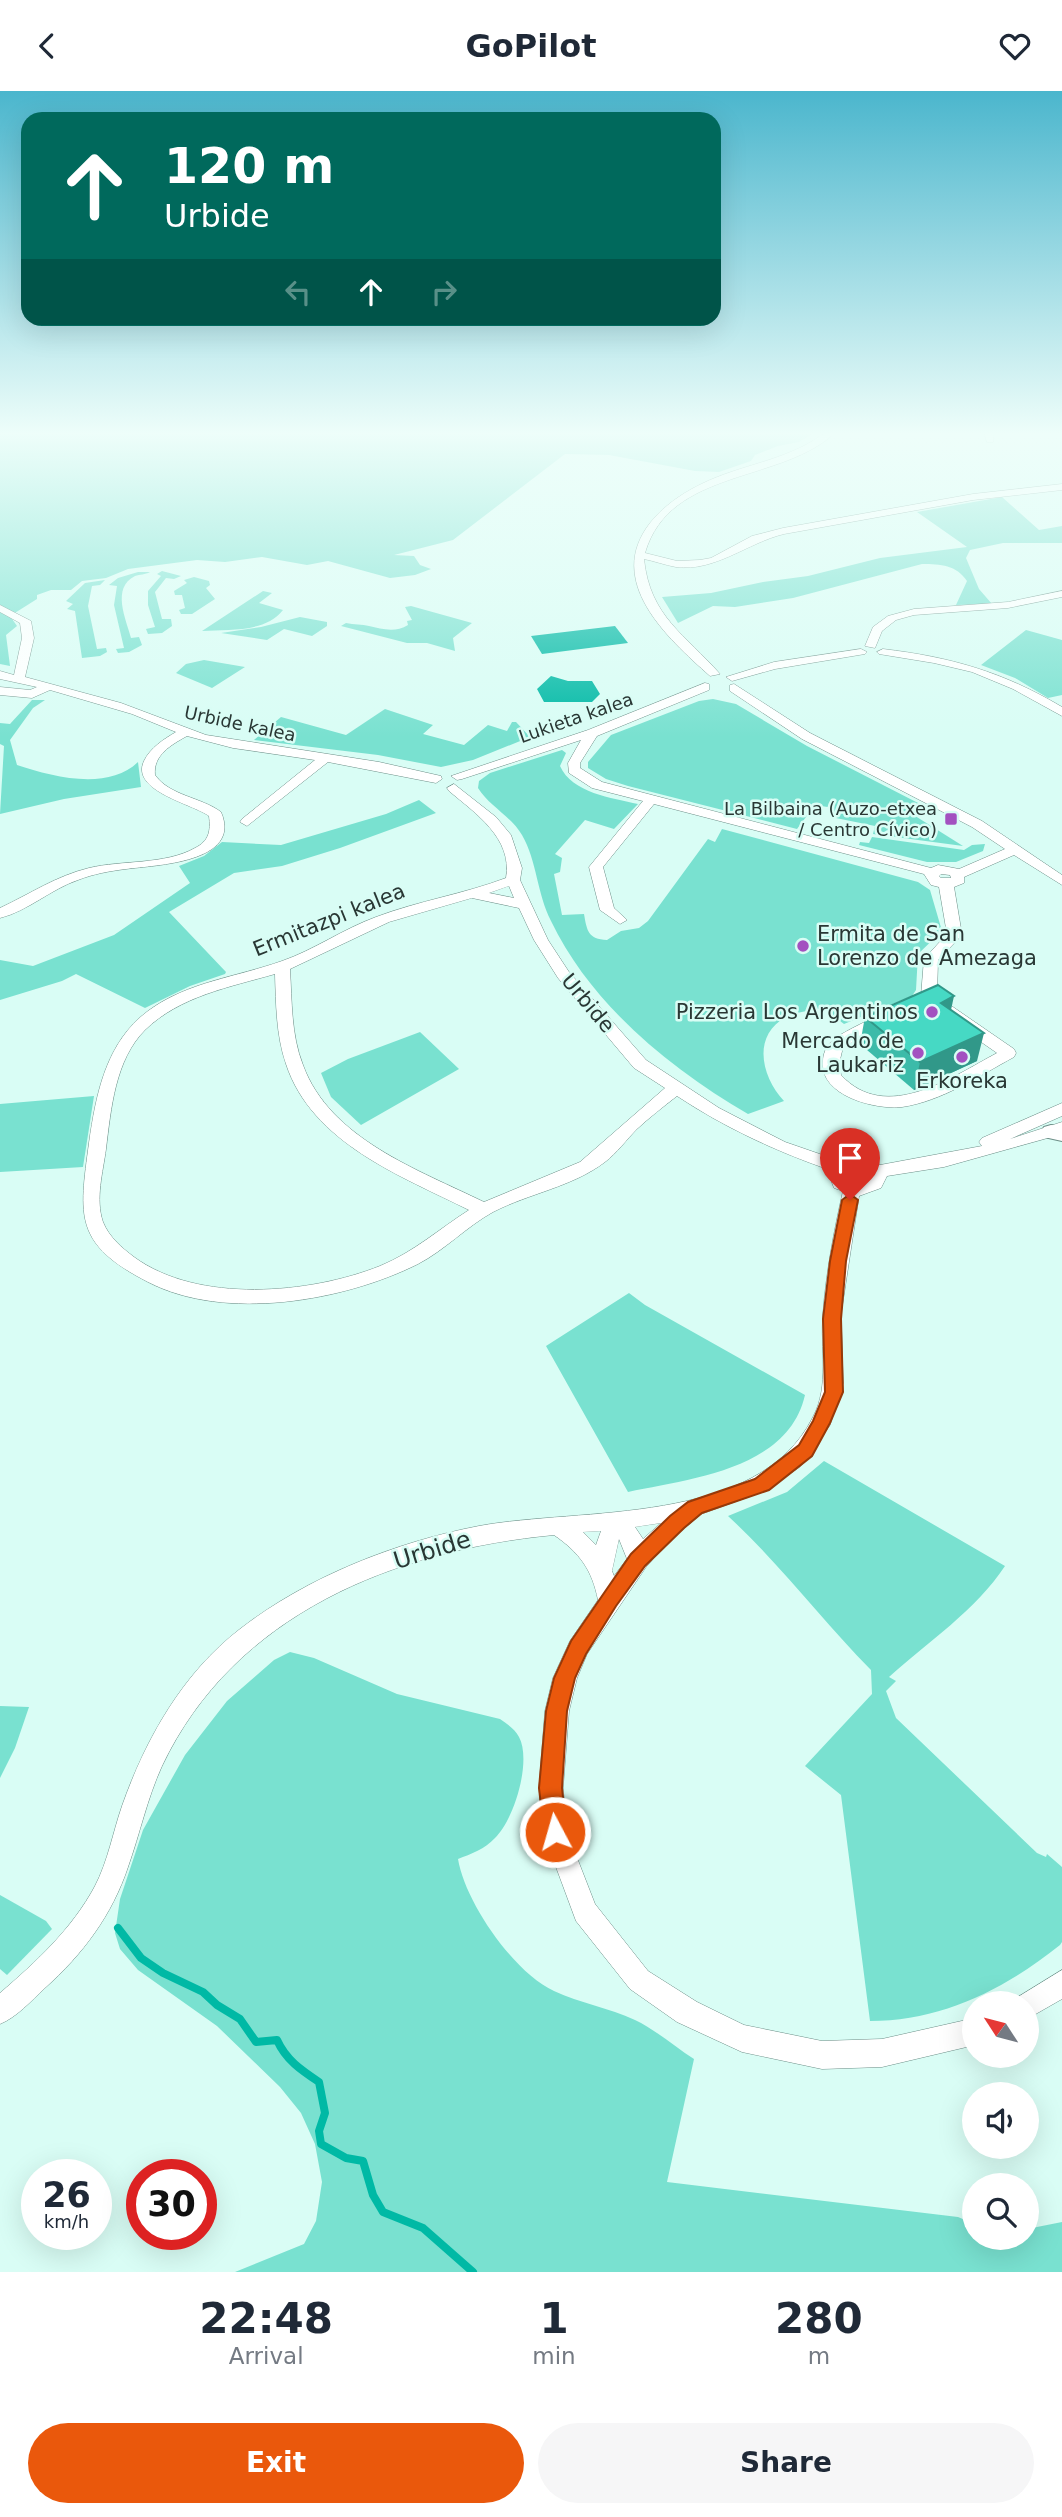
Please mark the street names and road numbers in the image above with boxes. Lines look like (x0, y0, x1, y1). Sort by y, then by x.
street label: Lukieta kalea (516, 688, 636, 747)
street label: Urbide kalea (182, 701, 298, 746)
street label: Ermitazpi kalea (249, 879, 409, 961)
street label: Urbide (556, 969, 620, 1037)
street label: Urbide (390, 1525, 474, 1575)

